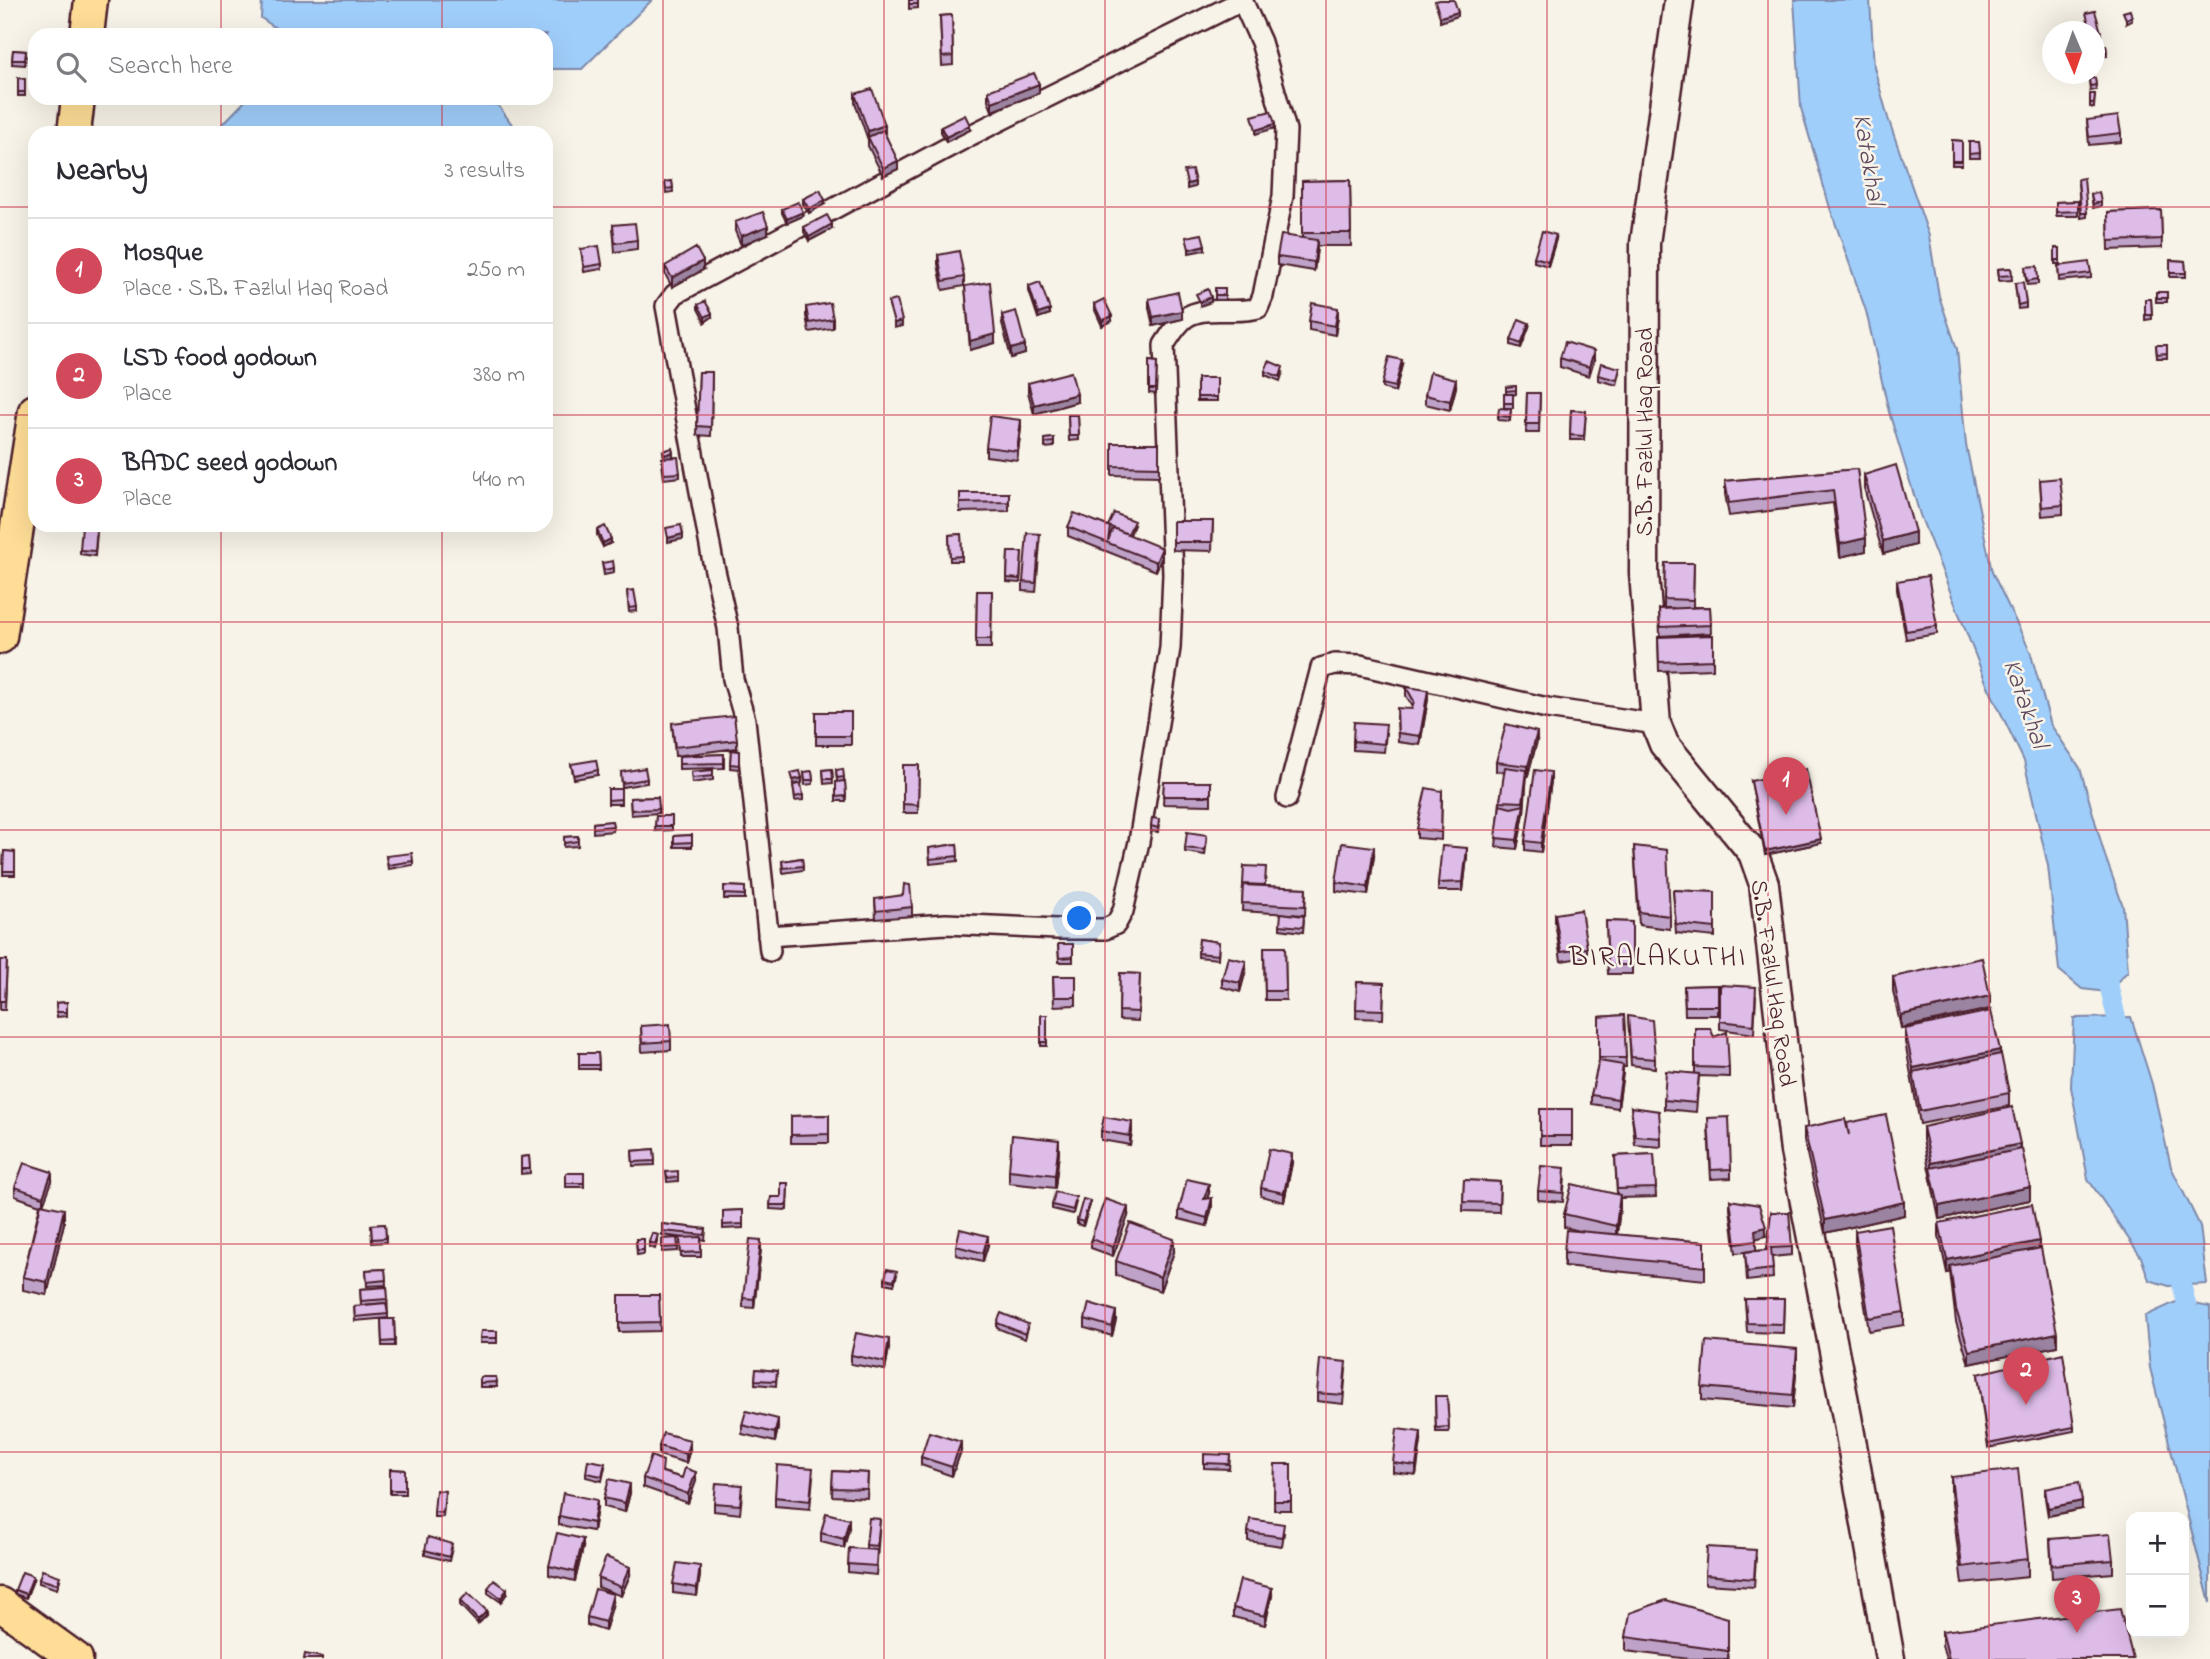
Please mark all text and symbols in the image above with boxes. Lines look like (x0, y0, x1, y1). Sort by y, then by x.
north arrow (2042, 21, 2105, 84)
search box (28, 28, 553, 105)
icon: search (52, 48, 90, 86)
text: Search here (108, 48, 233, 86)
water label: Katakhal (1841, 111, 1893, 210)
text: Nearby (56, 150, 148, 194)
text: 3 results (444, 155, 525, 188)
text: Mosque (123, 235, 203, 273)
text: 1 (75, 254, 83, 287)
text: 250 m (467, 254, 525, 287)
text: Place · S.B. Fazlul Haq Road (123, 273, 388, 306)
street label: S.B. Fazlul Haq Road (1629, 327, 1664, 536)
text: LSD food godown (123, 340, 317, 378)
text: 2 (73, 359, 85, 392)
text: 380 m (473, 359, 525, 392)
text: Place (123, 378, 172, 411)
text: BADC seed godown (123, 445, 337, 483)
text: 3 (74, 464, 84, 497)
text: 440 m (473, 464, 525, 497)
text: Place (123, 483, 172, 516)
water label: Katakhal (1991, 654, 2058, 756)
pin: 1 (1763, 757, 1809, 815)
street label: S.B. Fazlul Haq Road (1740, 878, 1803, 1090)
your location (1062, 901, 1096, 935)
district label: BIRALAKUTHI (1568, 938, 1747, 979)
pin: 2 (2003, 1347, 2049, 1405)
map controls (2126, 1512, 2189, 1638)
button: + (2126, 1512, 2189, 1575)
pin: 3 (2054, 1575, 2100, 1633)
button: − (2126, 1575, 2189, 1638)

